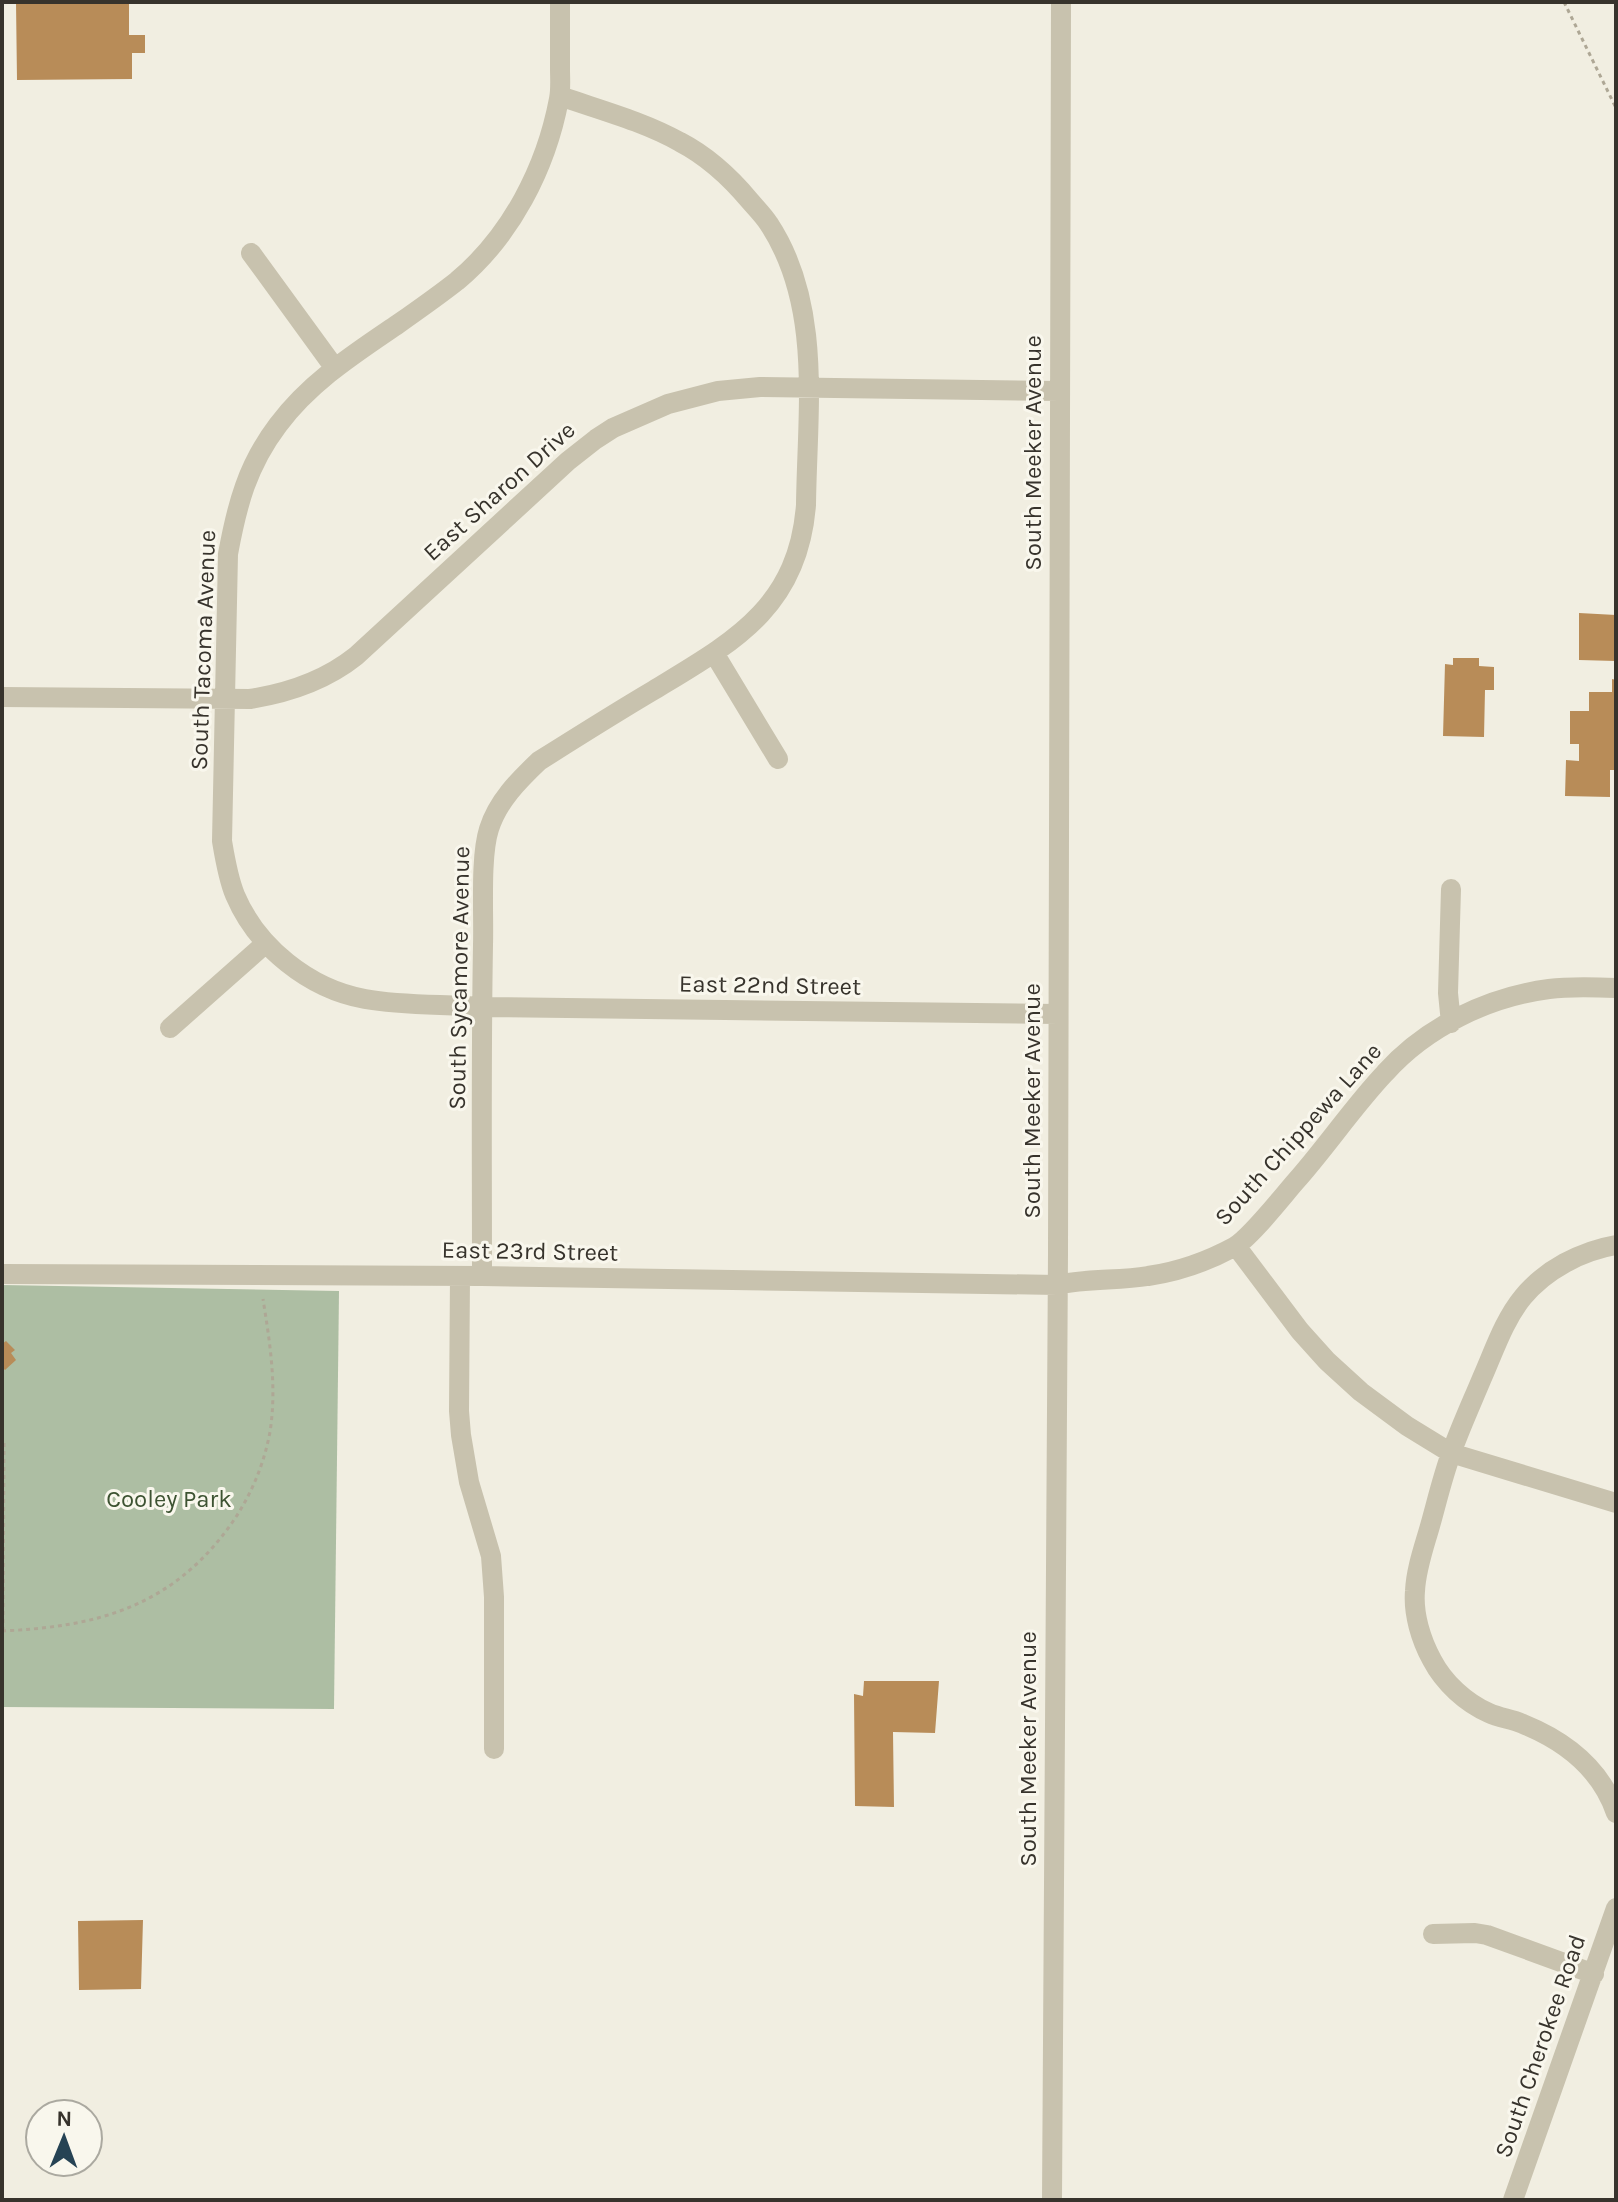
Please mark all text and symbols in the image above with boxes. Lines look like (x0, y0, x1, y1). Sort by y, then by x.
street label: South Meeker Avenue (1019, 335, 1047, 571)
street label: East Sharon Drive (417, 416, 581, 566)
street label: South Tacoma Avenue (185, 529, 221, 771)
street label: South Sycamore Avenue (443, 846, 475, 1110)
street label: East 22nd Street (679, 969, 861, 1001)
street label: South Meeker Avenue (1018, 983, 1046, 1219)
street label: South Chippewa Lane (1209, 1037, 1387, 1231)
street label: East 23rd Street (441, 1235, 619, 1267)
park label: Cooley Park (106, 1485, 232, 1513)
street label: South Meeker Avenue (1014, 1631, 1042, 1867)
street label: South Cherokee Road (1489, 1931, 1591, 2161)
north arrow (24, 2098, 104, 2178)
text: N (56, 2106, 72, 2132)

